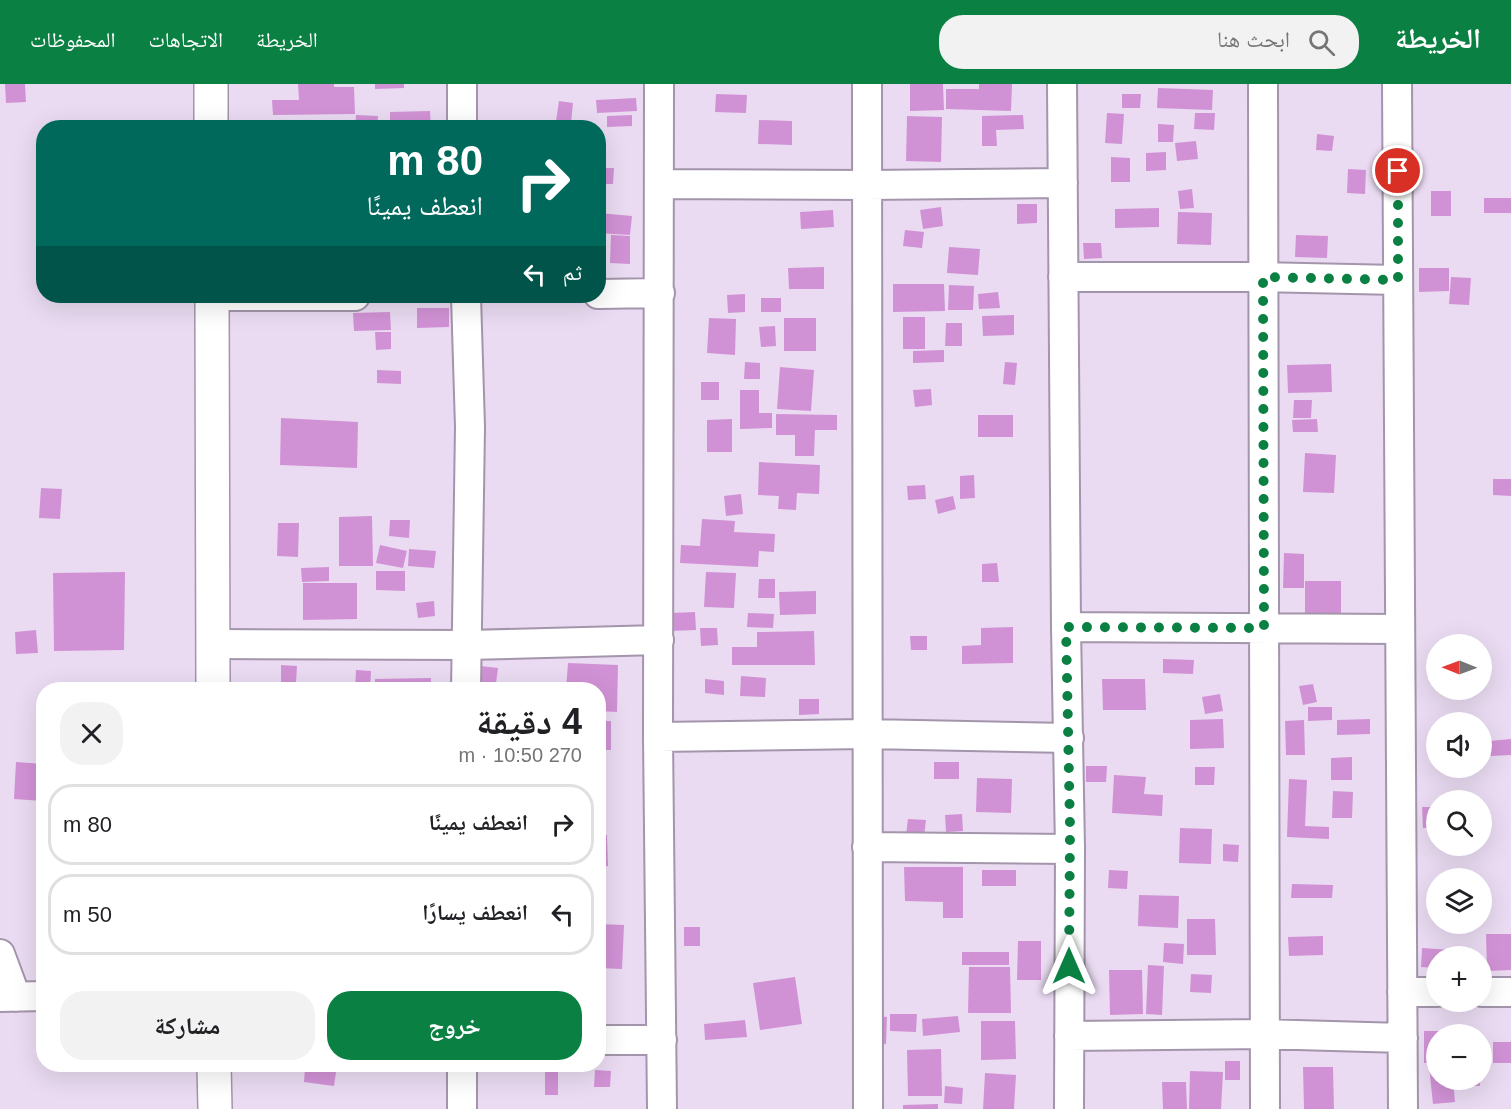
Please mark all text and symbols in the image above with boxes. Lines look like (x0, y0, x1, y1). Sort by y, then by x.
search box (939, 15, 1359, 69)
text: الخريطة (1395, 23, 1481, 54)
icon: search (1305, 26, 1338, 59)
text: ابحث هنا (1217, 27, 1290, 52)
text: المحفوظات (30, 28, 115, 51)
text: الاتجاهات (148, 28, 223, 51)
text: الخريطة (256, 28, 318, 51)
text: 80 m (387, 137, 483, 184)
icon: right (504, 144, 582, 222)
pin (1372, 145, 1423, 196)
icon: arrive (1381, 154, 1414, 187)
text: انعطف يمينًا (367, 191, 483, 221)
icon: left (518, 258, 551, 291)
text: ثم (563, 260, 582, 285)
north arrow (1426, 634, 1492, 700)
map controls (1426, 634, 1492, 1090)
text: 4 دقيقة (476, 701, 582, 742)
button: close (60, 702, 123, 765)
button: sound (1426, 712, 1492, 778)
text: 270 m · 10:50 (459, 744, 582, 766)
button: search (1426, 790, 1492, 856)
icon: right (546, 808, 579, 841)
text: انعطف يمينًا (429, 810, 528, 835)
text: 80 m (63, 812, 112, 837)
button: layers (1426, 868, 1492, 934)
icon: left (546, 898, 579, 931)
text: انعطف يسارًا (422, 900, 528, 925)
text: 50 m (63, 902, 112, 927)
position arrow (1037, 934, 1101, 998)
button: + (1426, 946, 1492, 1012)
button: مشاركة (60, 991, 315, 1060)
button: خروج (327, 991, 582, 1060)
button: − (1426, 1024, 1492, 1090)

